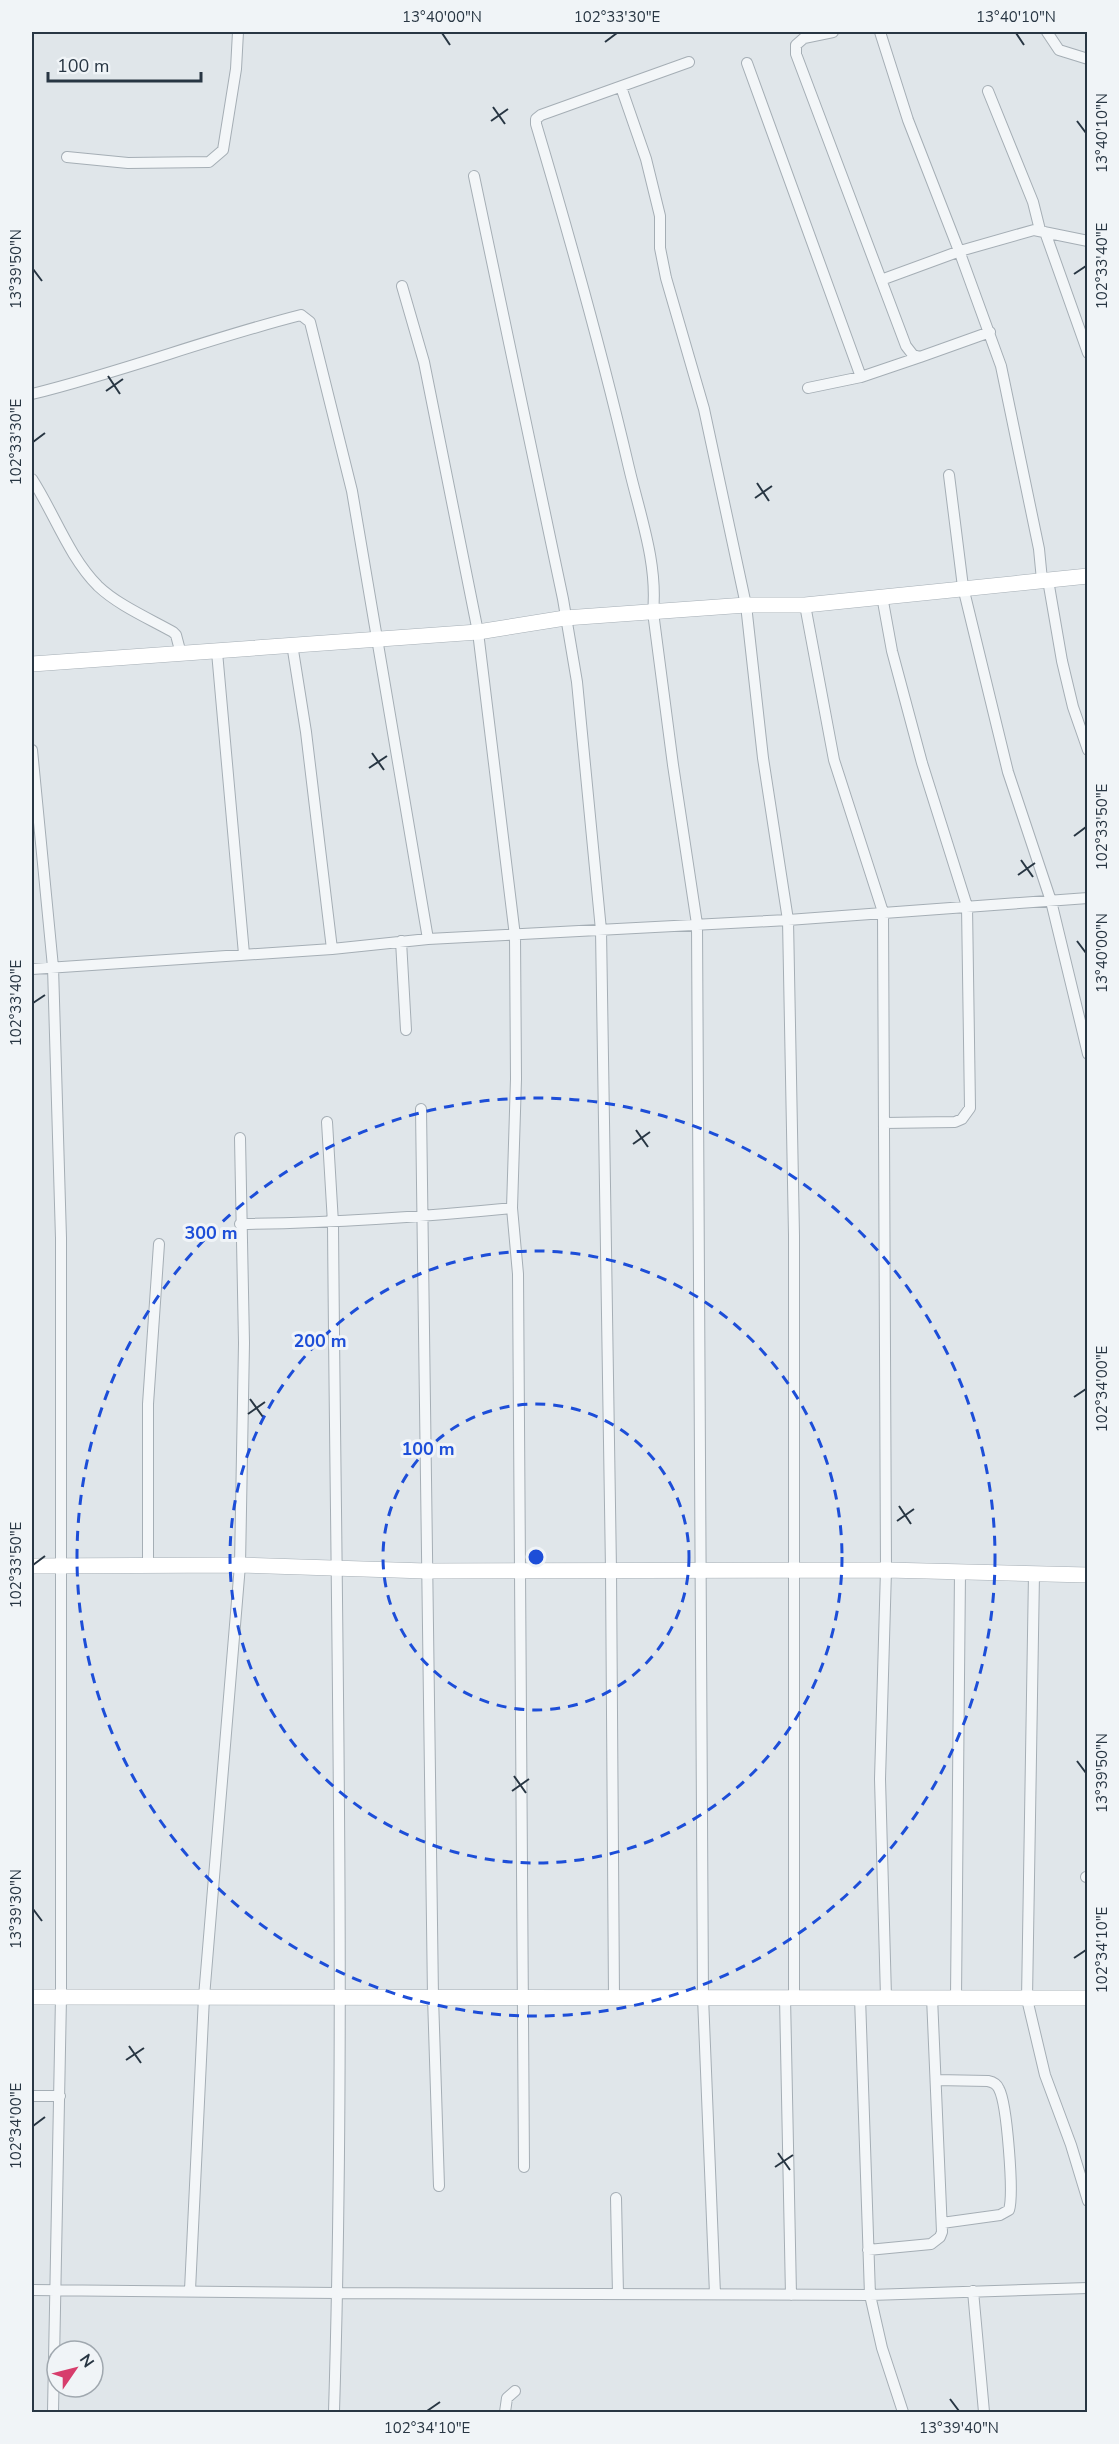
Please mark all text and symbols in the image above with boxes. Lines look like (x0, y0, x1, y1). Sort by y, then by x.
text: 13°40'00"N (402, 7, 482, 27)
text: 102°33'30"E (574, 7, 660, 27)
text: 13°40'10"N (976, 7, 1056, 27)
scale bar (48, 45, 201, 83)
text: 100 m (57, 54, 109, 78)
text: 13°40'10"N (1092, 93, 1112, 173)
text: 102°33'40"E (1092, 223, 1112, 309)
text: 13°39'50"N (6, 229, 26, 309)
text: 102°33'30"E (6, 399, 26, 485)
text: 102°33'50"E (1092, 784, 1112, 870)
text: 13°40'00"N (1092, 913, 1112, 993)
text: 102°33'40"E (6, 960, 26, 1046)
text: 300 m (184, 1221, 238, 1245)
text: 200 m (293, 1329, 347, 1353)
text: 102°34'00"E (1092, 1346, 1112, 1432)
text: 100 m (401, 1437, 455, 1461)
text: 102°33'50"E (6, 1522, 26, 1608)
centre of rings (526, 1547, 546, 1567)
text: 13°39'50"N (1092, 1733, 1112, 1813)
text: 13°39'30"N (6, 1869, 26, 1949)
text: 102°34'10"E (1092, 1907, 1112, 1993)
text: 102°34'00"E (6, 2083, 26, 2169)
north arrow (45, 2339, 105, 2399)
text: N (74, 2350, 99, 2372)
text: 102°34'10"E (384, 2418, 470, 2438)
text: 13°39'40"N (919, 2418, 999, 2438)

